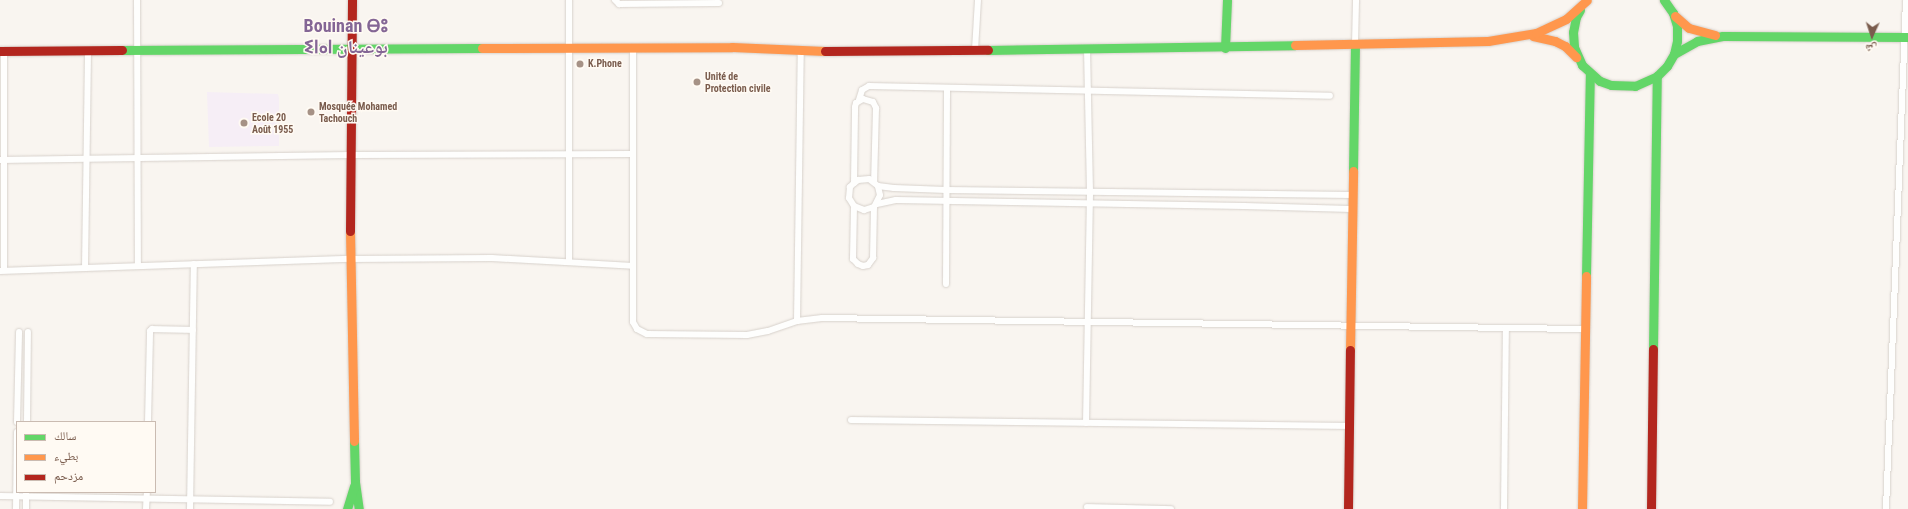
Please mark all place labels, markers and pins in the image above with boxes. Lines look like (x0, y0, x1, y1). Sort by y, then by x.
place label: K.Phone (588, 58, 622, 70)
marker: K.Phone (575, 59, 585, 69)
place label: Unité de Protection civile (705, 70, 770, 94)
marker: Unité de Protection civile (692, 77, 702, 87)
place label: Mosquée Mohamed Tachouch (319, 100, 397, 124)
marker: Mosquée Mohamed Tachouch (306, 107, 316, 117)
place label: Ecole 20 Août 1955 (252, 111, 293, 134)
marker: Ecole 20 Août 1955 (239, 118, 249, 128)

